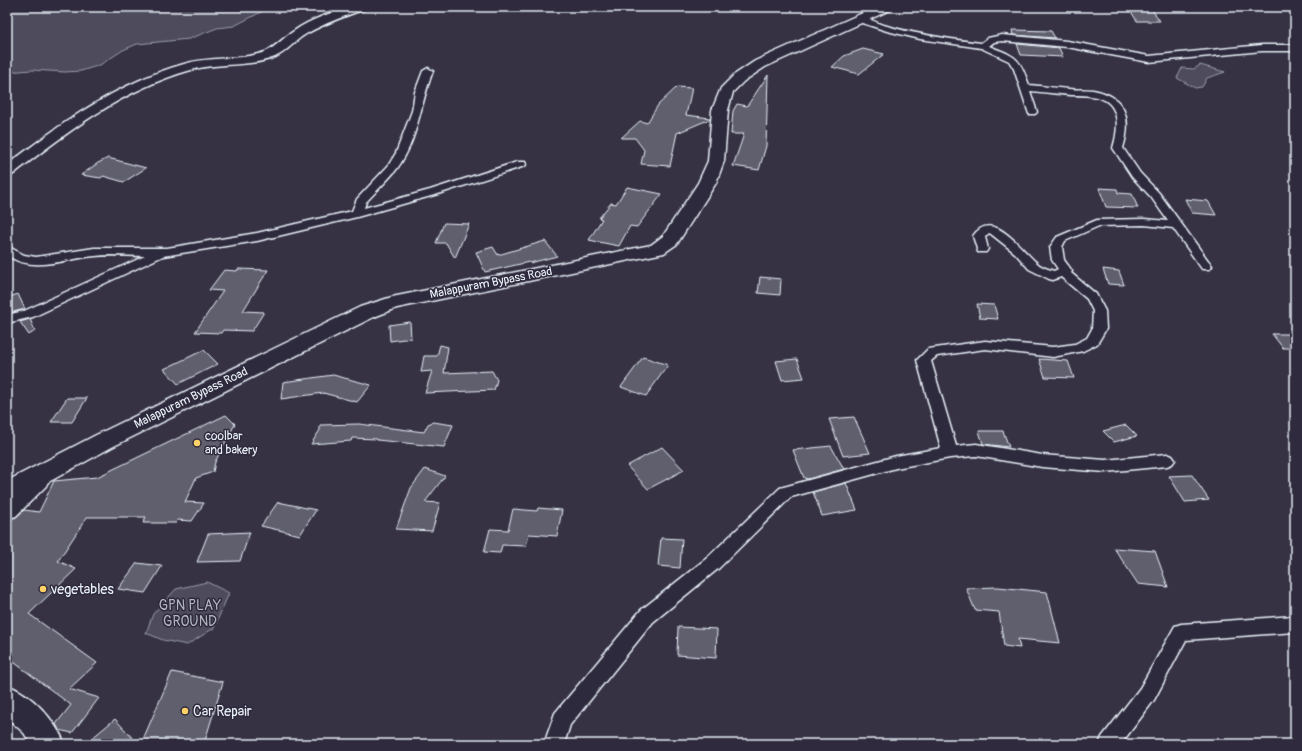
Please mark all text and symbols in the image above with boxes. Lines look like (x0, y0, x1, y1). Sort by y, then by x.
street label: Malappuram Bypass Road (428, 264, 554, 302)
street label: Malappuram Bypass Road (132, 364, 250, 432)
place label: coolbar and bakery (205, 429, 257, 458)
marker: coolbar and bakery (192, 438, 202, 448)
place label: vegetables (50, 581, 114, 598)
marker: vegetables (38, 584, 48, 594)
park label: GPN PLAY GROUND (159, 597, 221, 630)
place label: Car Repair (193, 703, 252, 720)
marker: Car Repair (180, 706, 190, 716)

